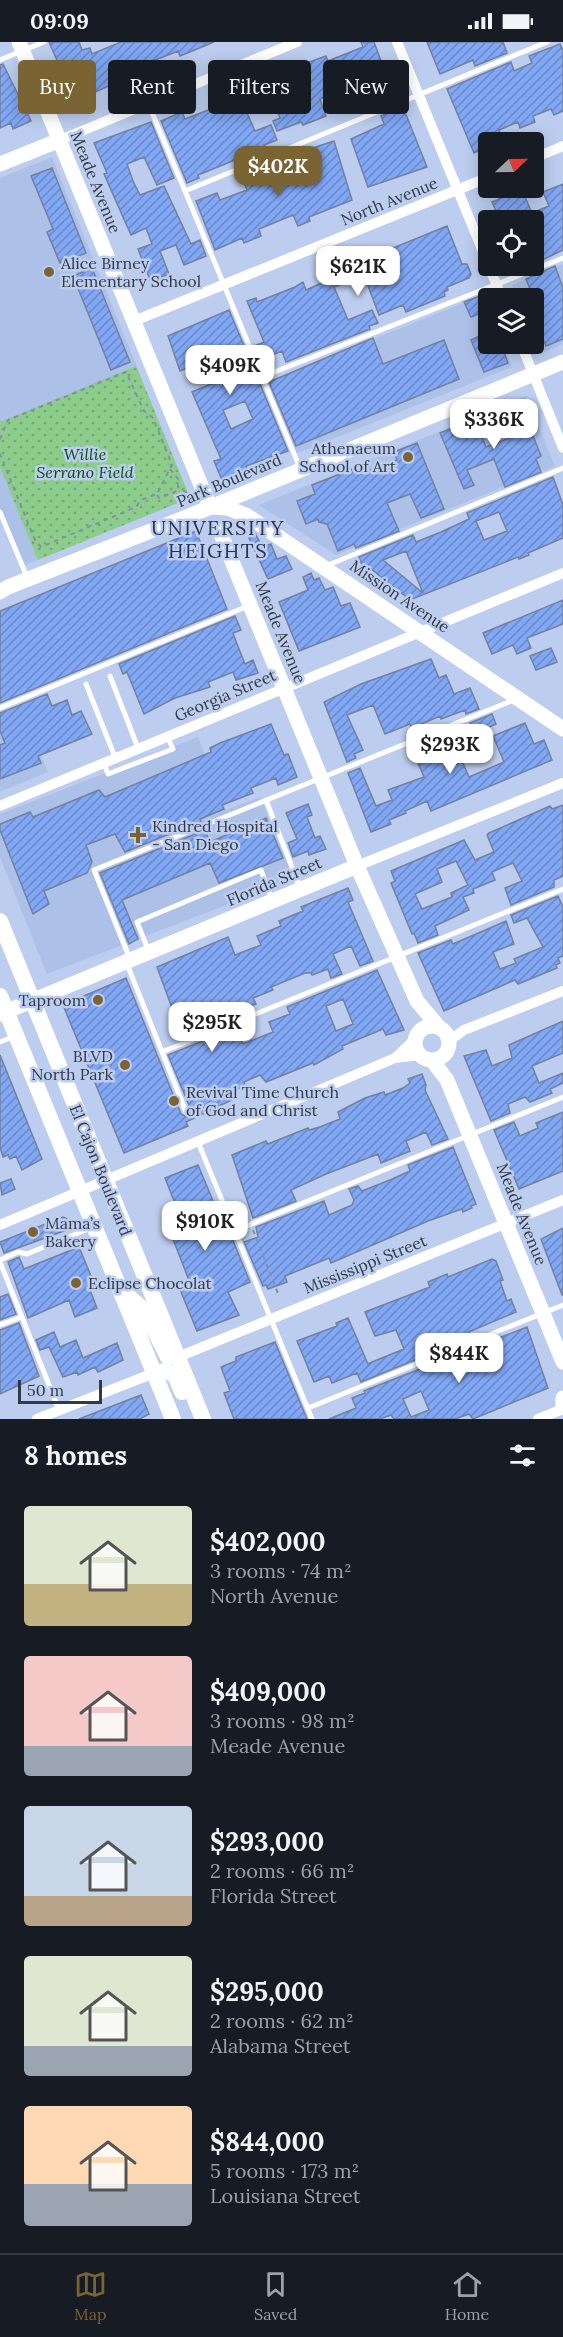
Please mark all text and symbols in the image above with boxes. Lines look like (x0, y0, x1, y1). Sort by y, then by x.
text: 09:09 (30, 7, 89, 35)
chip: Buy (18, 60, 96, 114)
chip: Rent (108, 60, 196, 114)
chip: Filters (208, 60, 311, 114)
chip: New (323, 60, 409, 114)
street label: Meade Avenue (66, 128, 126, 236)
north arrow (478, 132, 544, 198)
map controls (478, 132, 544, 354)
pin: $402K (236, 146, 320, 197)
text: $402K (248, 153, 308, 178)
street label: North Avenue (338, 172, 441, 230)
button: locate (478, 210, 544, 276)
pin: $621K (316, 246, 400, 297)
place label: Alice Birney Elementary School (60, 253, 201, 291)
text: $621K (330, 253, 386, 278)
marker: Alice Birney Elementary School (42, 265, 56, 279)
button: layers (478, 288, 544, 354)
pin: $409K (188, 345, 272, 396)
text: $409K (199, 352, 261, 377)
pin: $336K (452, 399, 536, 450)
text: $336K (464, 406, 524, 431)
place label: Athenaeum School of Art (299, 438, 397, 476)
park label: Willie Serrano Field (36, 444, 134, 482)
street label: Park Boulevard (174, 449, 285, 511)
marker: Athenaeum School of Art (401, 450, 415, 464)
district label: UNIVERSITY HEIGHTS (151, 515, 285, 563)
street label: Mission Avenue (346, 555, 454, 637)
street label: Meade Avenue (251, 578, 311, 686)
street label: Georgia Street (171, 664, 280, 725)
pin: $293K (408, 724, 492, 775)
text: $293K (420, 731, 480, 756)
place label: Kindred Hospital - San Diego (152, 816, 278, 854)
marker: Kindred Hospital - San Diego (129, 826, 147, 844)
street label: Florida Street (223, 852, 325, 910)
place label: Taproom (18, 990, 86, 1010)
marker: Taproom (91, 993, 105, 1007)
pin: $295K (170, 1002, 254, 1053)
text: $295K (183, 1009, 241, 1034)
place label: BLVD North Park (31, 1046, 113, 1084)
marker: BLVD North Park (118, 1058, 132, 1072)
place label: Revival Time Church of God and Christ (186, 1082, 339, 1120)
marker: Revival Time Church of God and Christ (167, 1094, 181, 1108)
street label: El Cajon Boulevard (66, 1101, 137, 1239)
street label: Meade Avenue (492, 1160, 552, 1268)
pin: $910K (163, 1201, 247, 1252)
text: $910K (176, 1208, 234, 1233)
place label: Mama’s Bakery (45, 1213, 100, 1251)
marker: Mama’s Bakery (26, 1225, 40, 1239)
street label: Mississippi Street (301, 1230, 430, 1298)
place label: Eclipse Chocolat (88, 1273, 213, 1293)
marker: Eclipse Chocolat (69, 1276, 83, 1290)
pin: $844K (417, 1333, 501, 1384)
text: $844K (429, 1340, 489, 1365)
scale bar (18, 1377, 102, 1404)
text: 50 m (27, 1380, 64, 1400)
text: 8 homes (24, 1439, 127, 1472)
icon: filters (506, 1439, 539, 1472)
text: $402,000 (210, 1525, 326, 1558)
icon: home (72, 1530, 144, 1602)
text: 3 rooms · 74 m² (210, 1558, 352, 1583)
text: North Avenue (210, 1583, 338, 1608)
text: $409,000 (210, 1675, 326, 1708)
icon: home (72, 1680, 144, 1752)
text: 3 rooms · 98 m² (210, 1708, 355, 1733)
text: Meade Avenue (210, 1733, 345, 1758)
text: $293,000 (210, 1825, 324, 1858)
icon: home (72, 1830, 144, 1902)
text: 2 rooms · 66 m² (210, 1858, 355, 1883)
text: Florida Street (210, 1883, 337, 1908)
text: $295,000 (210, 1975, 324, 2008)
icon: home (72, 1980, 144, 2052)
text: 2 rooms · 62 m² (210, 2008, 354, 2033)
text: Alabama Street (210, 2033, 350, 2058)
text: $844,000 (210, 2125, 325, 2158)
icon: home (72, 2130, 144, 2202)
text: 5 rooms · 173 m² (210, 2158, 359, 2183)
text: Louisiana Street (210, 2183, 360, 2208)
tab: Map (74, 2268, 107, 2324)
tab: Saved (254, 2268, 297, 2324)
tab: Home (445, 2268, 489, 2324)

